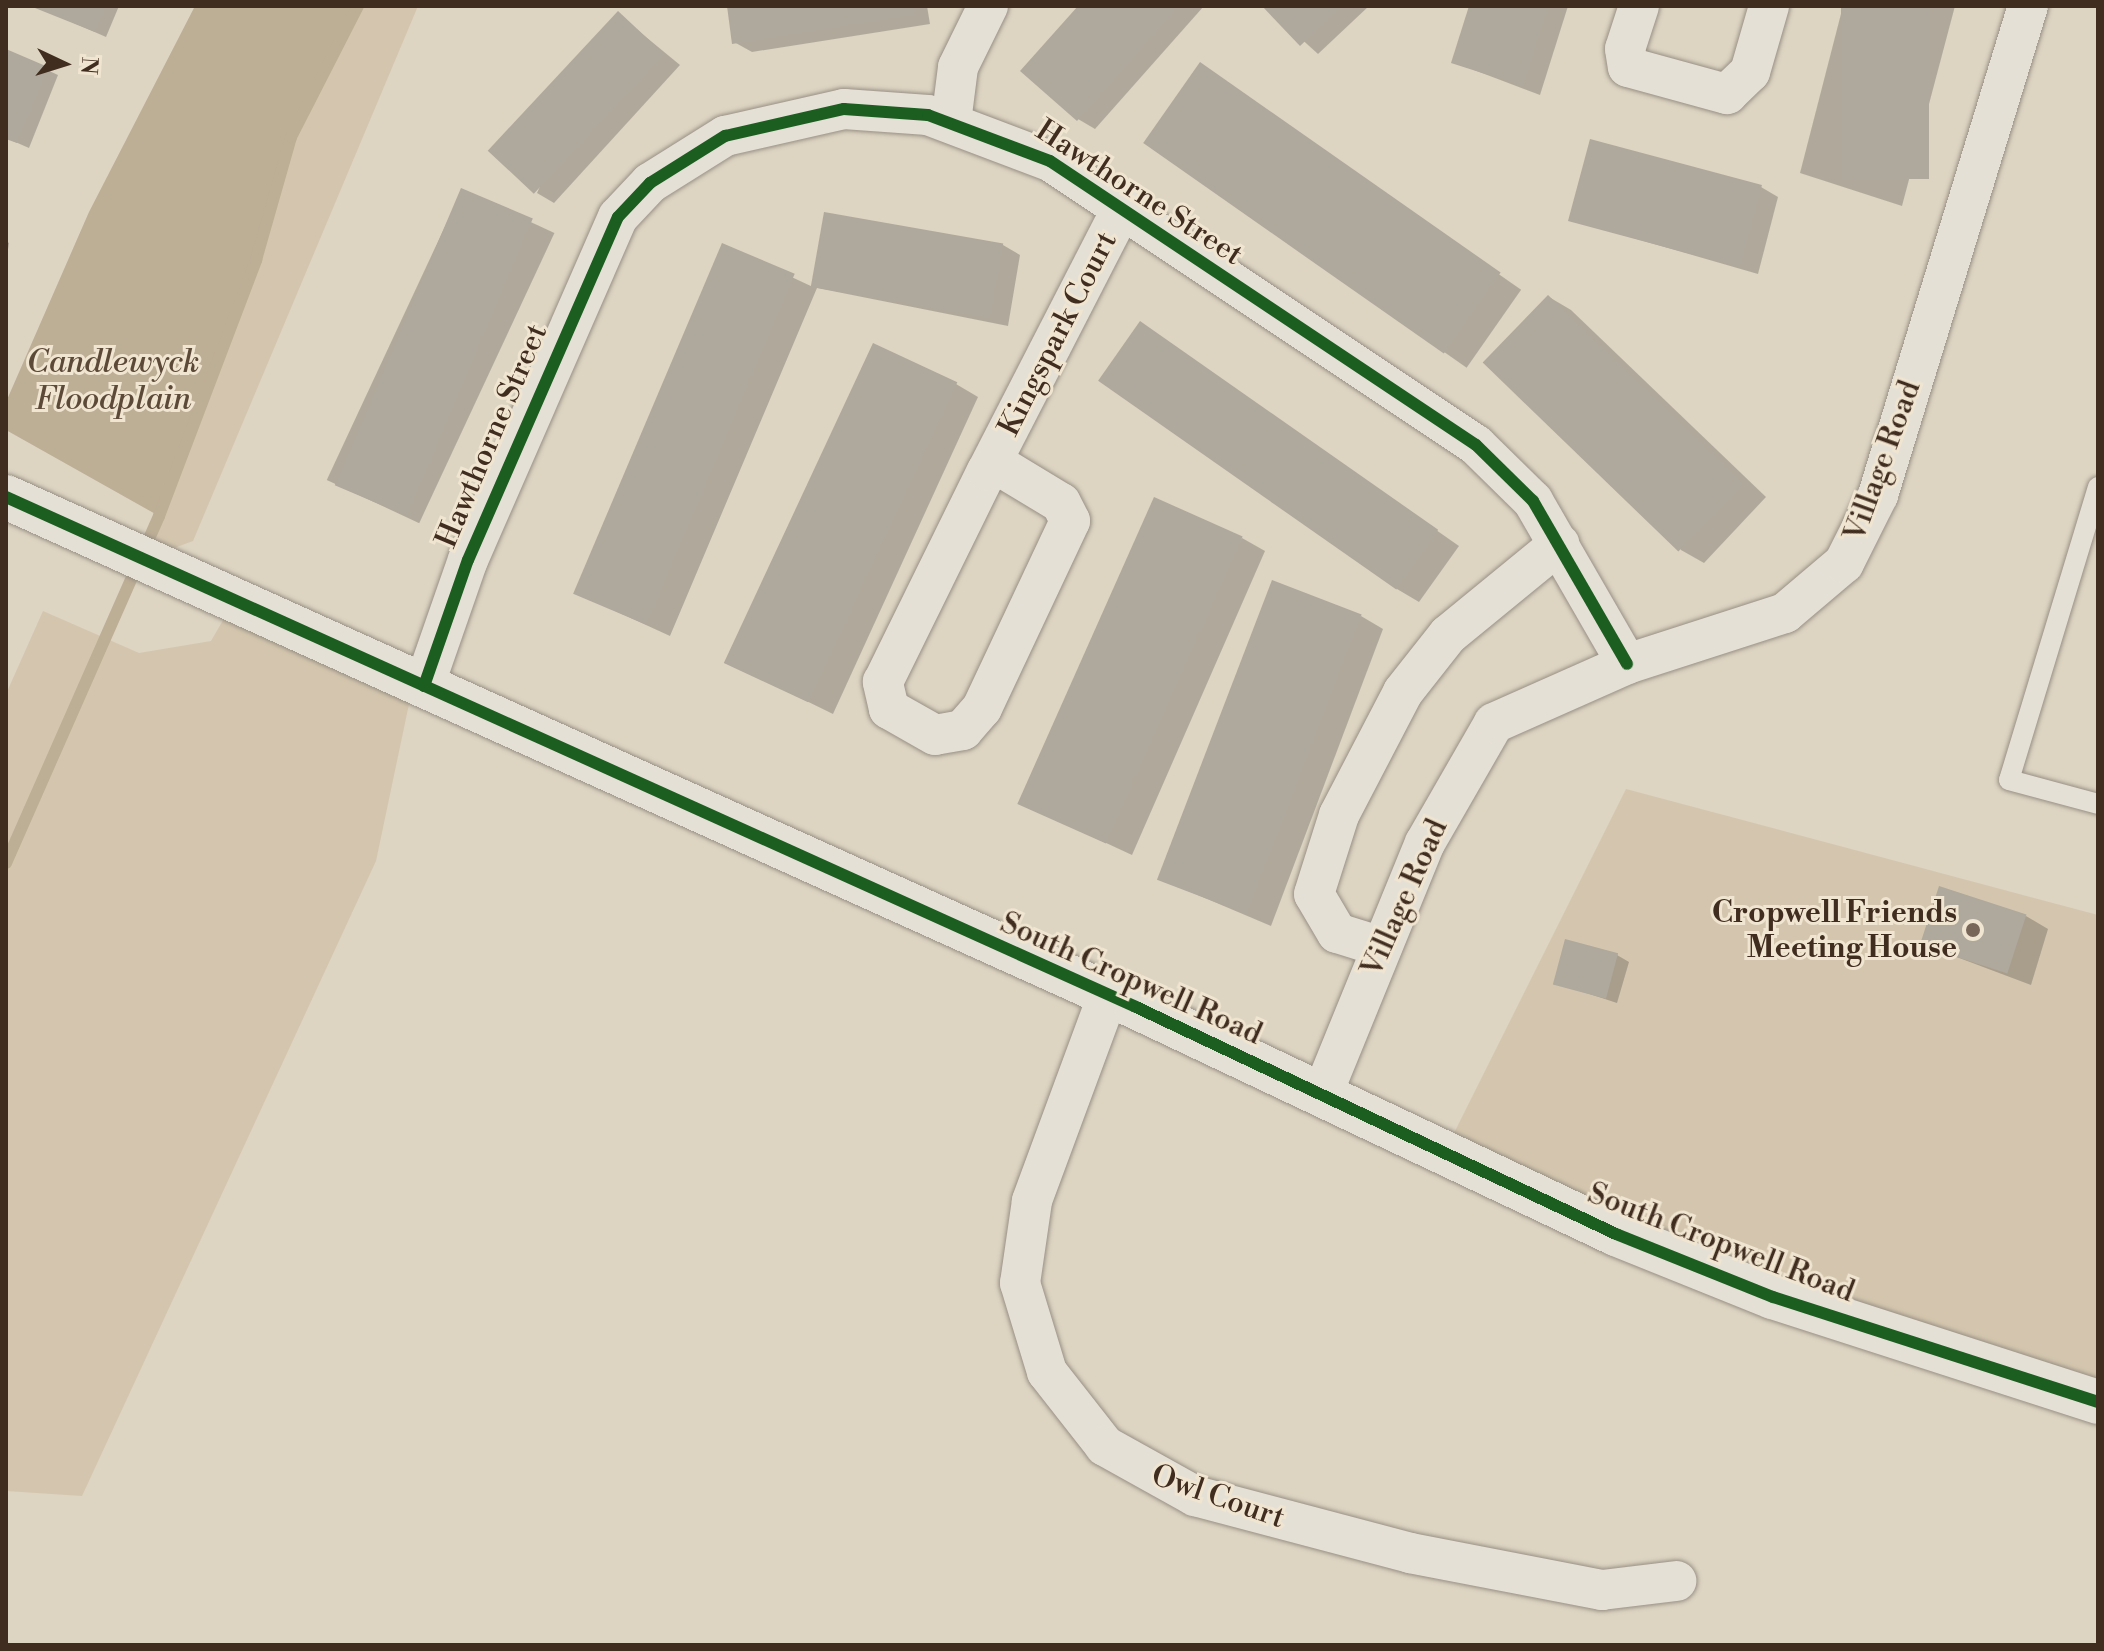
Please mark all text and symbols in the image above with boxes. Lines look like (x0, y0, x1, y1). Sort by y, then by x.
north arrow (24, 24, 104, 104)
text: N (74, 56, 103, 75)
street label: Hawthorne Street (1029, 113, 1249, 273)
street label: Kingspark Court (991, 226, 1125, 442)
street label: Hawthorne Street (429, 319, 555, 553)
water label: Candlewyck Floodplain (27, 344, 199, 419)
street label: Village Road (1837, 376, 1929, 546)
street label: Village Road (1354, 814, 1456, 982)
place label: Cropwell Friends Meeting House (1712, 895, 1957, 966)
street label: South Cropwell Road (995, 905, 1267, 1053)
marker: Cropwell Friends Meeting House (1964, 921, 1982, 939)
street label: South Cropwell Road (1583, 1176, 1859, 1310)
street label: Owl Court (1147, 1458, 1289, 1536)

